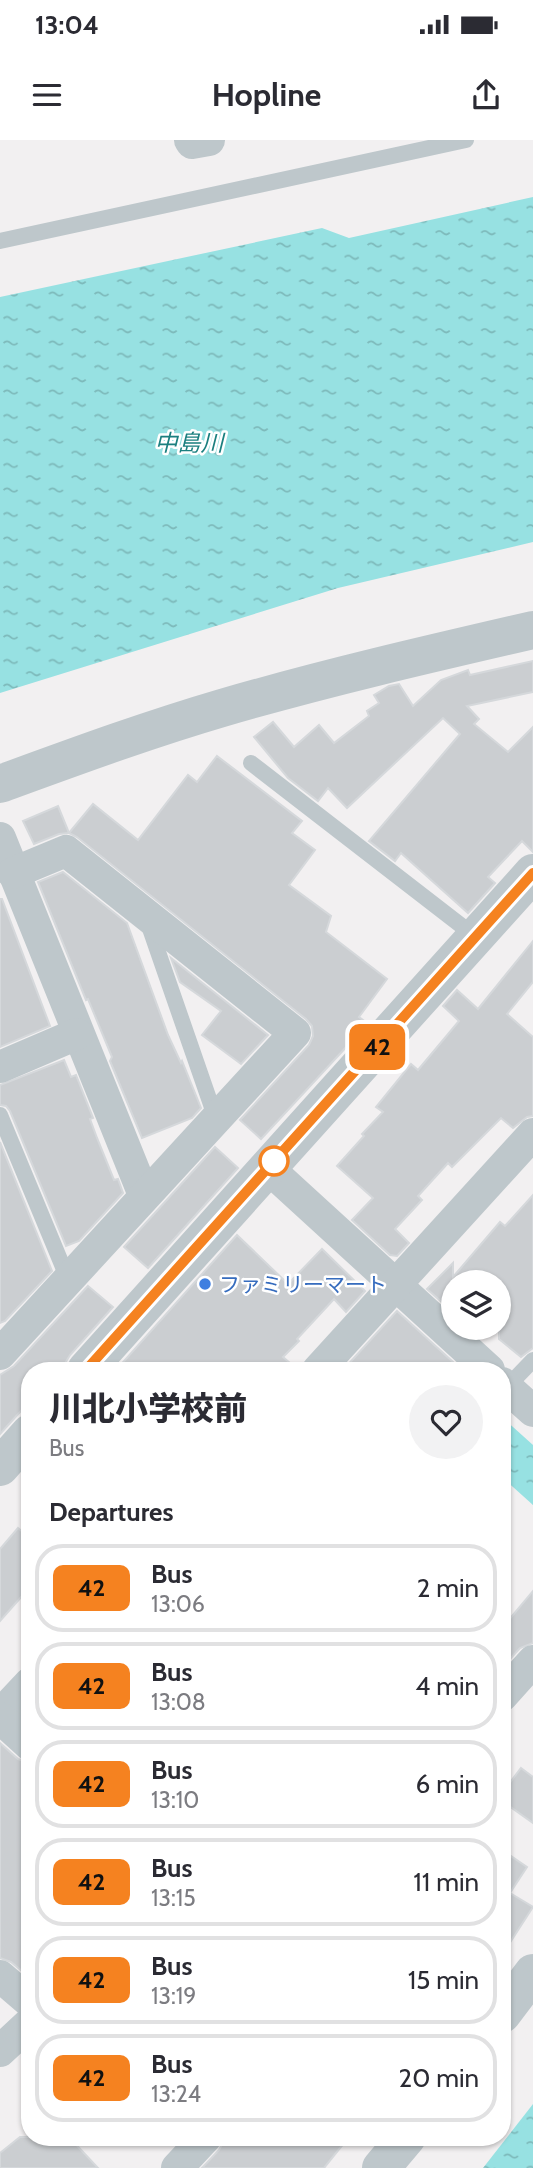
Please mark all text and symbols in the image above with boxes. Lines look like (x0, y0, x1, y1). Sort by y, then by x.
text: 13:04 (35, 9, 99, 41)
text: Hopline (212, 75, 321, 114)
icon: menu (28, 76, 66, 114)
icon: share (467, 76, 505, 114)
water label: 中島川 (155, 429, 227, 457)
line badge: 42 (346, 1024, 408, 1070)
text: 42 (363, 1032, 391, 1061)
unlabelled marker (259, 1146, 289, 1176)
map controls (441, 1270, 511, 1340)
button: layers (441, 1270, 511, 1340)
place label: ファミリーマート (219, 1272, 387, 1297)
marker: ファミリーマート (197, 1276, 213, 1292)
button: heart (409, 1385, 483, 1459)
text: 川北小学校前 (49, 1388, 247, 1428)
text: Bus (49, 1434, 84, 1462)
text: Departures (49, 1496, 173, 1528)
text: Bus (151, 1558, 192, 1590)
text: 2 min (417, 1572, 479, 1604)
text: 42 (78, 1573, 105, 1602)
text: 13:06 (151, 1590, 205, 1618)
text: Bus (151, 1656, 192, 1688)
text: 4 min (415, 1670, 479, 1702)
text: 42 (78, 1671, 105, 1700)
text: 13:08 (151, 1688, 206, 1716)
text: Bus (151, 1754, 192, 1786)
text: 6 min (416, 1768, 479, 1800)
text: 42 (78, 1769, 105, 1798)
text: 13:10 (151, 1786, 199, 1814)
text: Bus (151, 1852, 192, 1884)
text: 11 min (413, 1866, 479, 1898)
text: 42 (78, 1867, 105, 1896)
text: 13:15 (151, 1884, 196, 1912)
text: Bus (151, 1950, 192, 1982)
text: 15 min (408, 1964, 479, 1996)
text: 42 (78, 1965, 105, 1994)
text: 13:19 (151, 1982, 196, 2010)
text: Bus (151, 2048, 192, 2080)
text: 20 min (399, 2062, 479, 2094)
text: 42 (78, 2063, 105, 2092)
text: 13:24 (151, 2080, 201, 2108)

